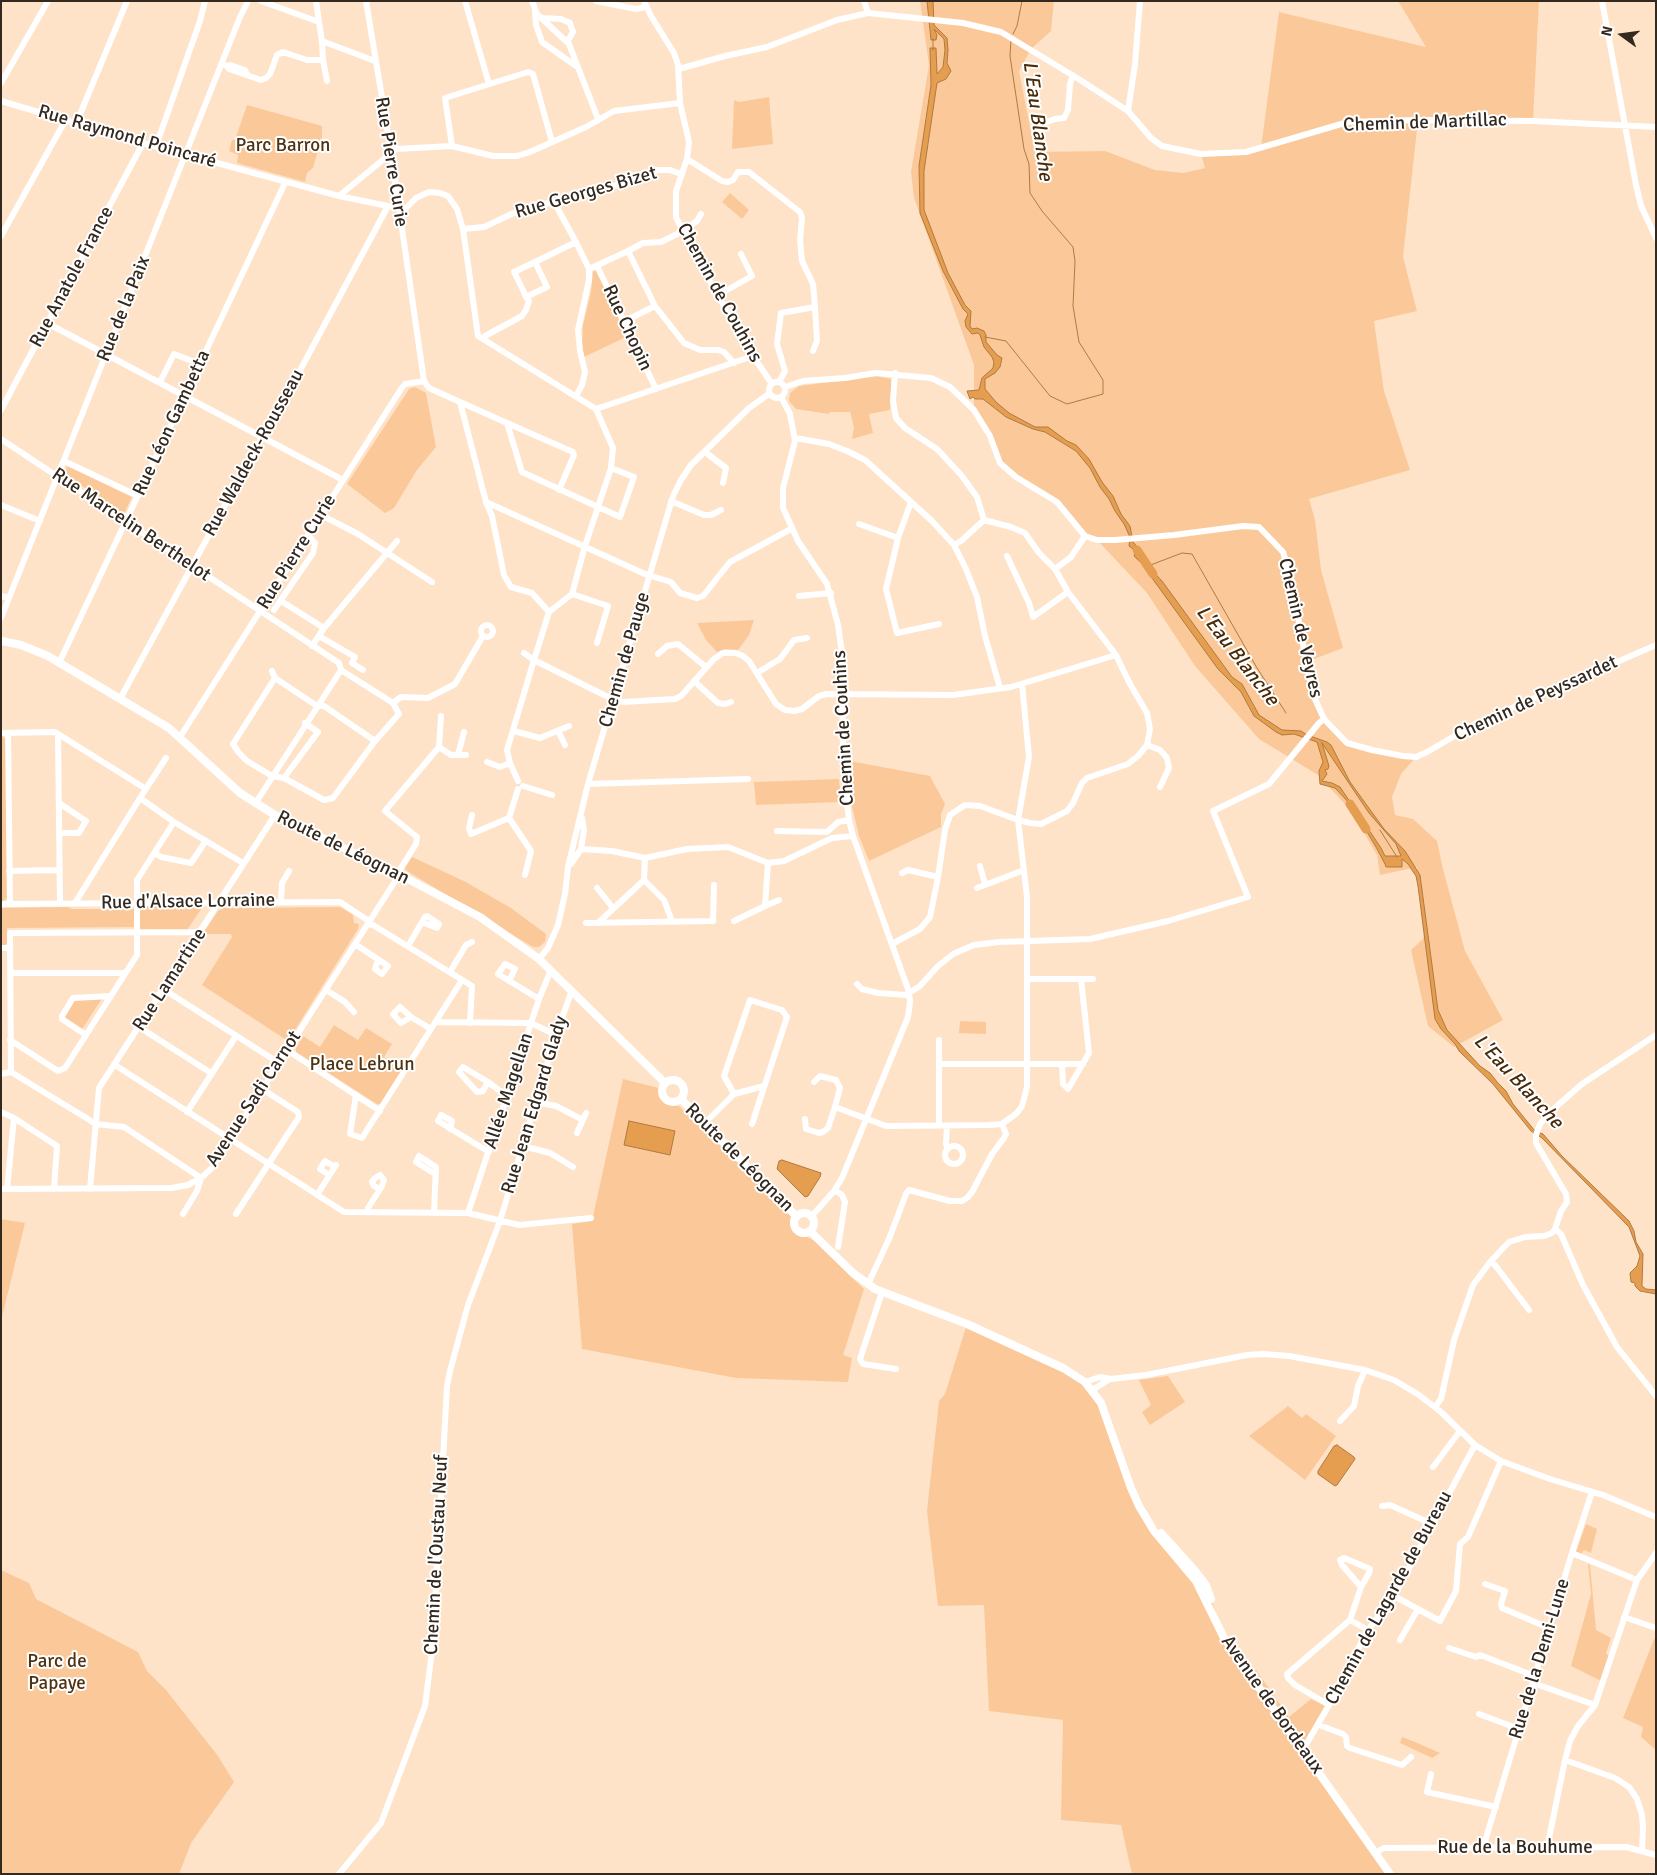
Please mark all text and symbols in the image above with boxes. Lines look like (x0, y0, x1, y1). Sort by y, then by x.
north arrow (1597, 10, 1647, 60)
text: N (1598, 24, 1616, 38)
water label: L'Eau Blanche (1017, 60, 1057, 182)
street label: Rue Pierre Curie (369, 95, 413, 229)
street label: Rue Raymond Poincaré (35, 101, 219, 173)
street label: Chemin de Martillac (1343, 109, 1507, 137)
park label: Parc Barron (236, 135, 330, 157)
street label: Rue Georges Bizet (512, 162, 660, 224)
street label: Rue Anatole France (25, 203, 119, 351)
street label: Chemin de Couhins (671, 219, 767, 367)
street label: Rue de la Paix (92, 253, 156, 365)
street label: Rue Chopin (597, 281, 657, 375)
street label: Rue Léon Gambetta (128, 347, 216, 499)
street label: Rue Waldeck-Rousseau (199, 366, 309, 540)
street label: Rue Marcelin Berthelot (47, 463, 215, 587)
street label: Rue Pierre Curie (252, 490, 342, 614)
street label: Chemin de Veyres (1273, 556, 1327, 700)
street label: Chemin de Pauge (595, 590, 655, 730)
water label: L'Eau Blanche (1190, 601, 1284, 711)
street label: Chemin de Couhins (829, 650, 859, 806)
street label: Chemin de Peyssardet (1451, 651, 1621, 747)
street label: Route de Léognan (273, 806, 413, 890)
street label: Rue d'Alsace Lorraine (101, 889, 275, 915)
street label: Rue Lamartine (128, 924, 212, 1036)
street label: Rue Jean Edgard Glady (497, 1013, 573, 1197)
street label: Avenue Sadi Carnot (201, 1027, 307, 1171)
street label: Allée Magellan (479, 1030, 539, 1152)
water label: L'Eau Blanche (1468, 1030, 1568, 1134)
park label: Place Lebrun (309, 1054, 415, 1076)
street label: Route de Léognan (680, 1099, 798, 1217)
street label: Chemin de l'Oustau Neuf (420, 1455, 454, 1655)
street label: Chemin de Lagarde de Bureau (1321, 1487, 1457, 1709)
street label: Rue de la Demi-Lune (1505, 1576, 1575, 1742)
street label: Avenue de Bordeaux (1216, 1631, 1328, 1779)
park label: Parc de Papaye (27, 1651, 87, 1695)
street label: Rue de la Bouhume (1437, 1837, 1593, 1859)

